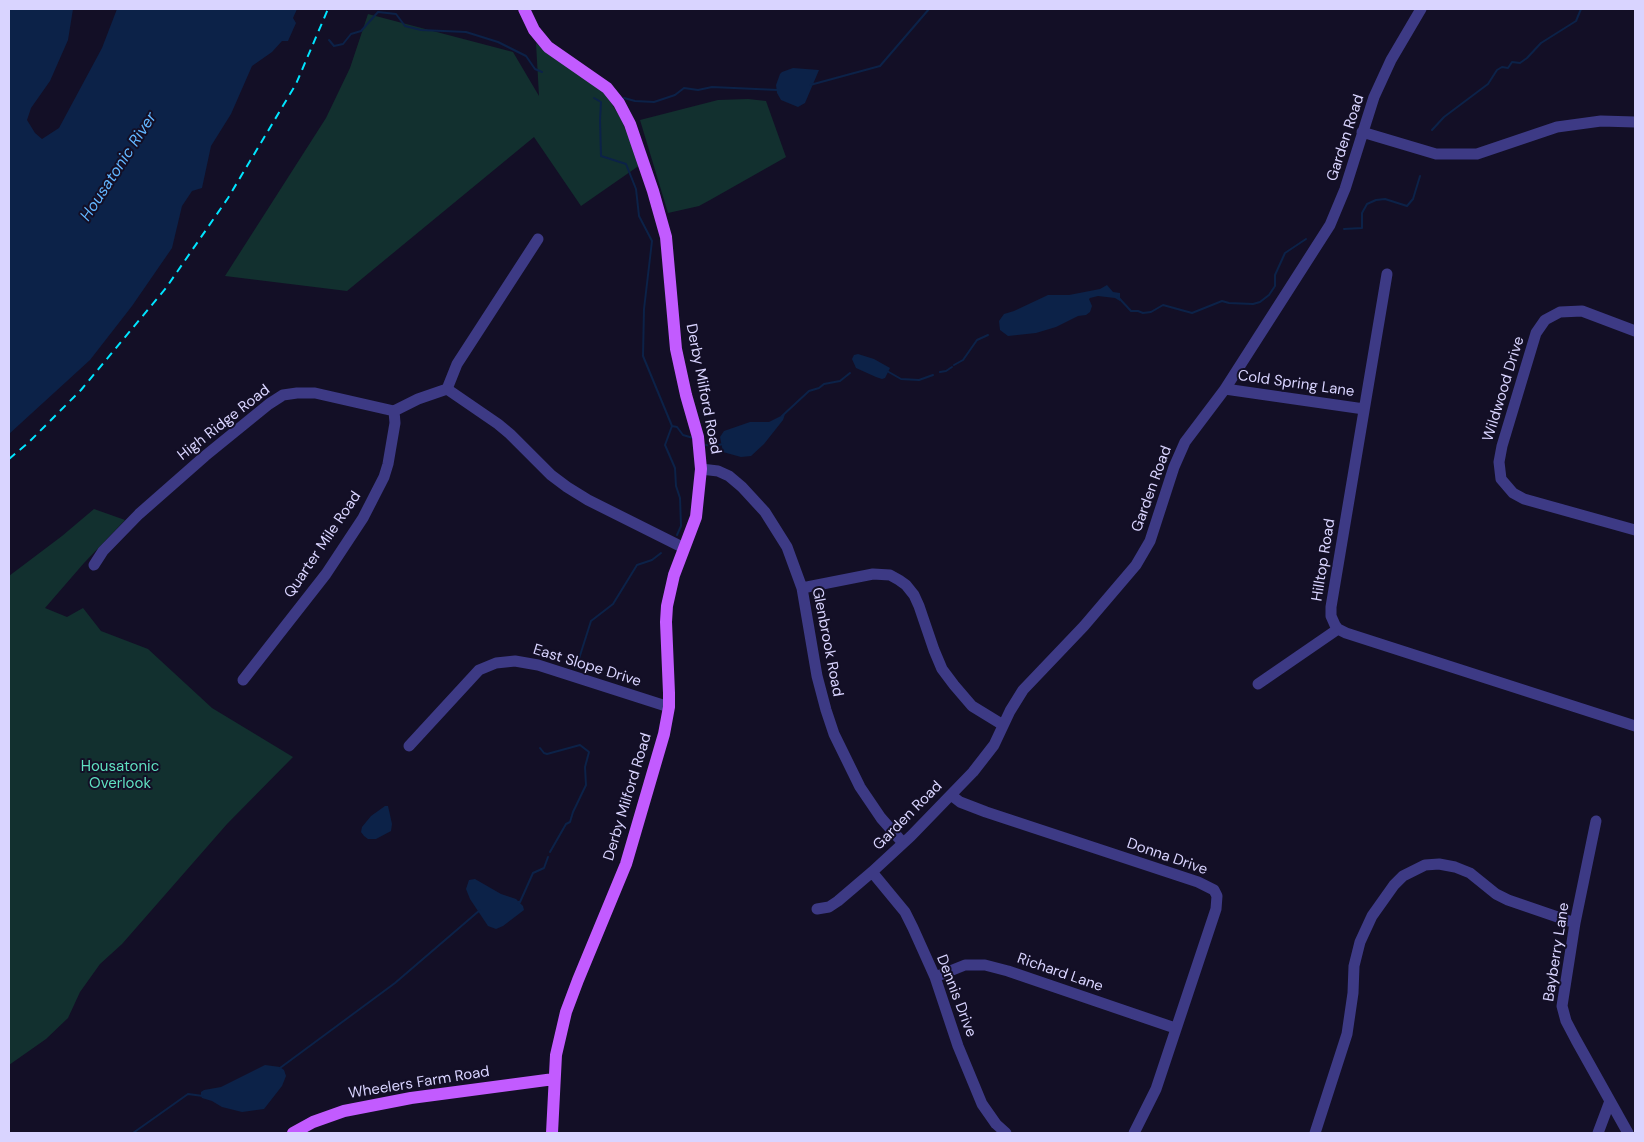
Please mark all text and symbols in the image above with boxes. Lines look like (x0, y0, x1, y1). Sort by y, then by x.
street label: Garden Road (1323, 92, 1369, 184)
water label: Housatonic River (77, 109, 161, 225)
street label: Derby Milford Road (682, 322, 724, 456)
street label: Wildwood Drive (1479, 334, 1529, 444)
street label: Cold Spring Lane (1236, 367, 1356, 401)
street label: High Ridge Road (174, 381, 274, 465)
street label: Garden Road (1128, 444, 1176, 534)
street label: Quarter Mile Road (281, 488, 365, 602)
street label: Hilltop Road (1309, 517, 1339, 603)
street label: Glenbrook Road (808, 586, 846, 698)
street label: East Slope Drive (531, 641, 643, 691)
street label: Derby Milford Road (600, 731, 656, 863)
park label: Housatonic Overlook (81, 758, 159, 793)
street label: Garden Road (870, 778, 946, 854)
street label: Donna Drive (1124, 835, 1210, 879)
street label: Bayberry Lane (1540, 901, 1574, 1003)
street label: Richard Lane (1015, 950, 1105, 996)
street label: Dennis Drive (932, 952, 980, 1040)
street label: Wheelers Farm Road (347, 1063, 491, 1103)

